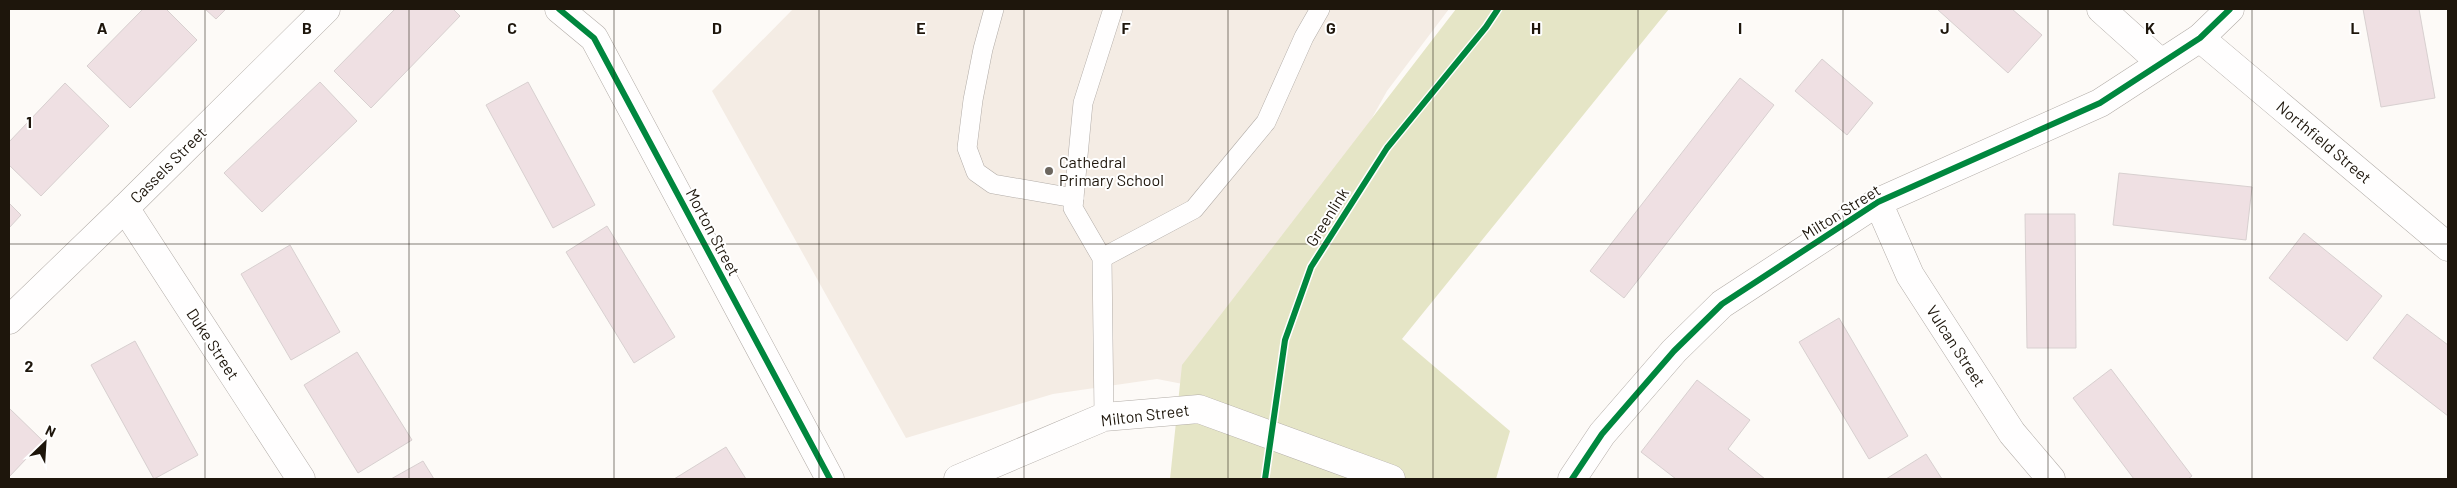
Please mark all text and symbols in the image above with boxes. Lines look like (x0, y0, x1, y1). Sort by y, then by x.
text: A (97, 18, 108, 37)
text: B (302, 18, 312, 37)
text: C (507, 18, 517, 37)
text: D (712, 18, 722, 37)
text: E (916, 18, 926, 37)
text: F (1122, 18, 1131, 37)
text: G (1326, 18, 1336, 37)
text: H (1531, 18, 1541, 37)
text: I (1738, 18, 1742, 37)
text: J (1940, 18, 1950, 37)
text: K (2145, 18, 2155, 37)
text: L (2350, 18, 2360, 37)
street label: Northfield Street (2273, 97, 2375, 187)
text: 1 (26, 112, 32, 131)
street label: Cassels Street (126, 123, 210, 207)
place label: Cathedral Primary School (1059, 152, 1164, 189)
marker: Cathedral Primary School (1043, 165, 1055, 177)
street label: Milton Street (1798, 180, 1884, 243)
street label: Greenlink (1301, 184, 1352, 250)
street label: Morton Street (683, 185, 744, 279)
street label: Vulcan Street (1923, 301, 1990, 390)
street label: Duke Street (183, 304, 244, 383)
text: 2 (25, 356, 34, 375)
street label: Milton Street (1100, 400, 1190, 429)
north arrow (20, 418, 70, 468)
text: N (43, 421, 59, 440)

